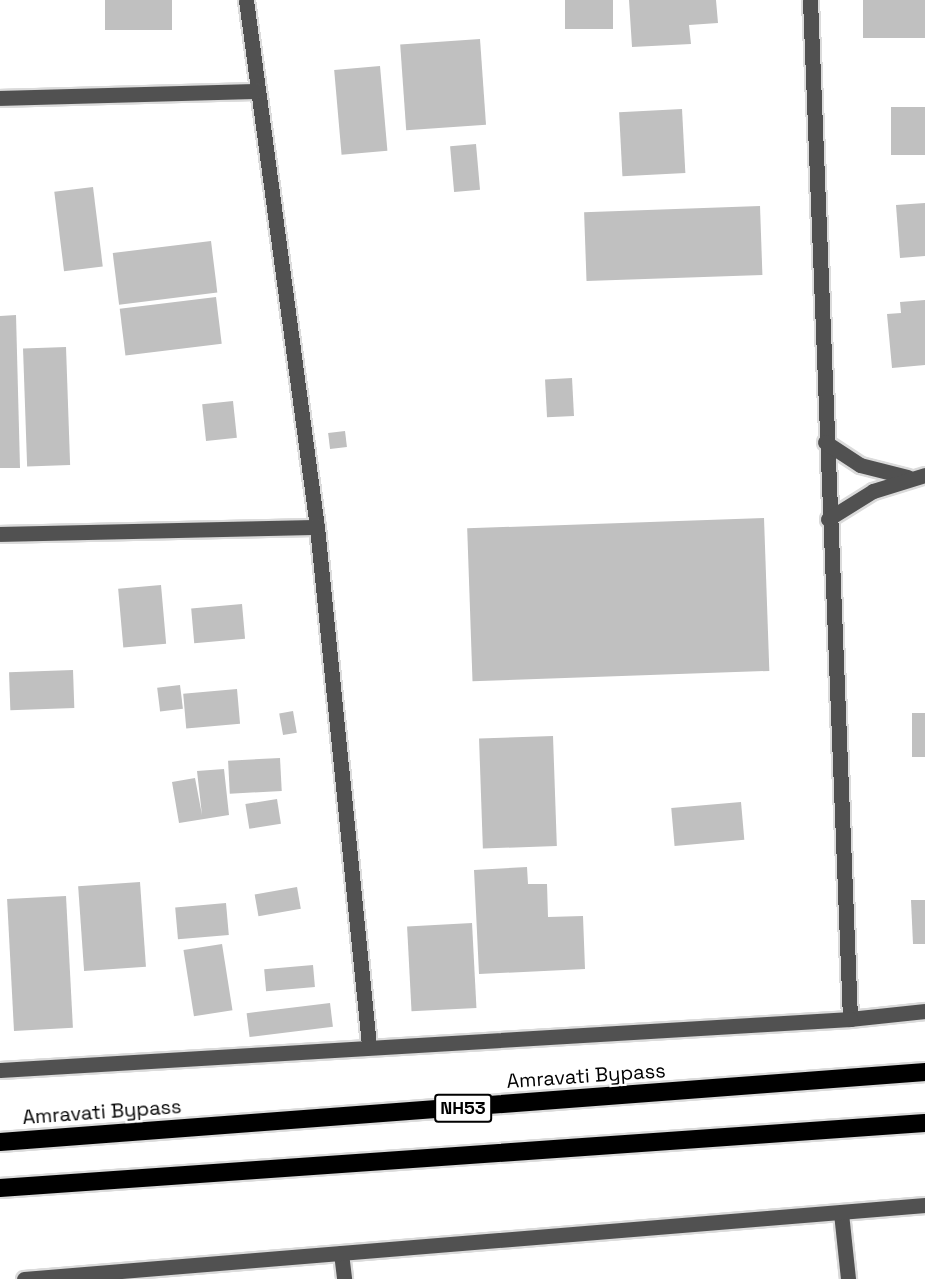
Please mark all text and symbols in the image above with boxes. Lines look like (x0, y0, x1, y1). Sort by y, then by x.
street label: Amravati Bypass (506, 1058, 666, 1094)
road number: NH53 (433, 1093, 493, 1123)
street label: Amravati Bypass (22, 1094, 182, 1130)

